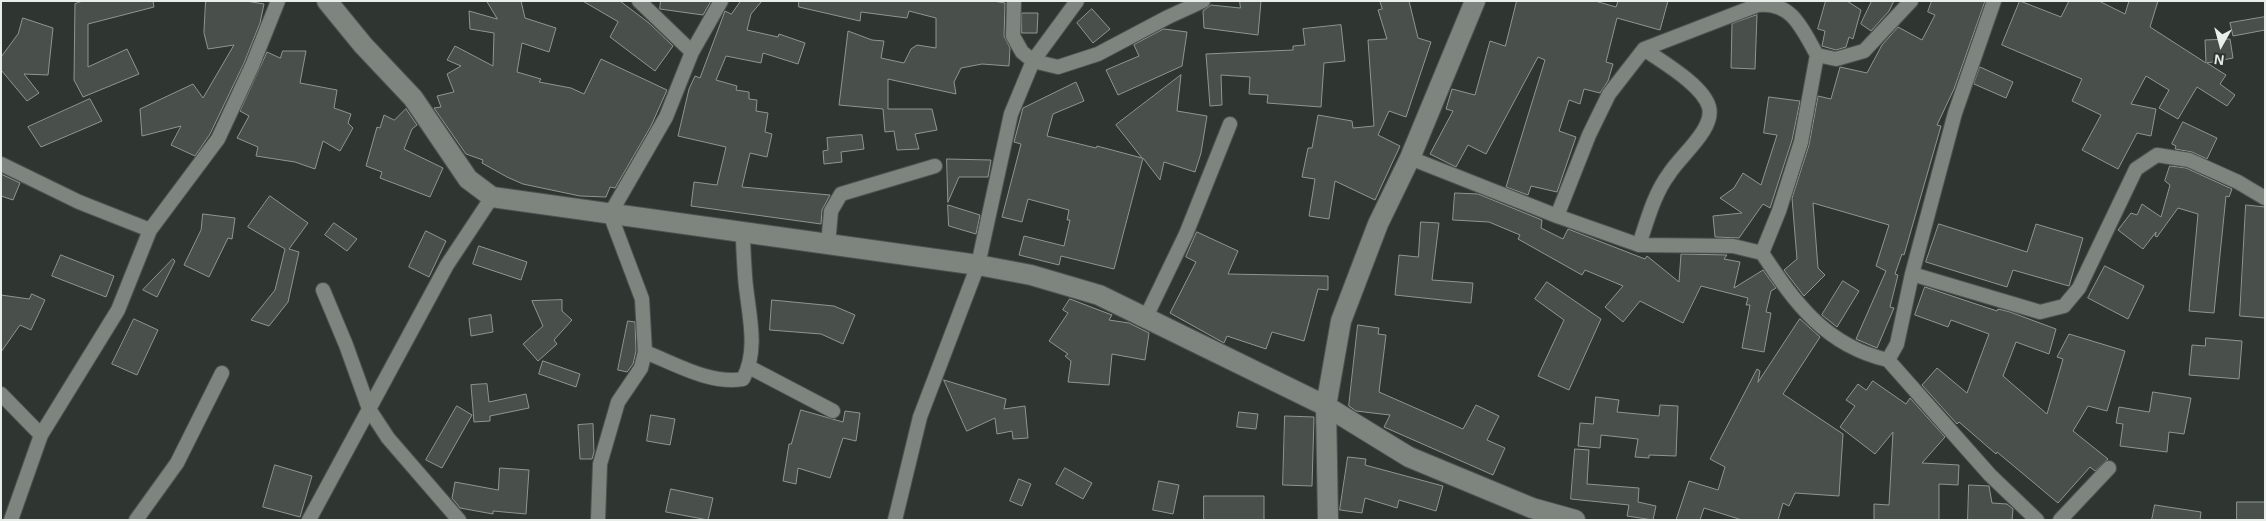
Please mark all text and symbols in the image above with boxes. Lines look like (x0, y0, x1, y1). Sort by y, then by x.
north arrow (2196, 20, 2246, 70)
text: N (2213, 51, 2225, 68)

